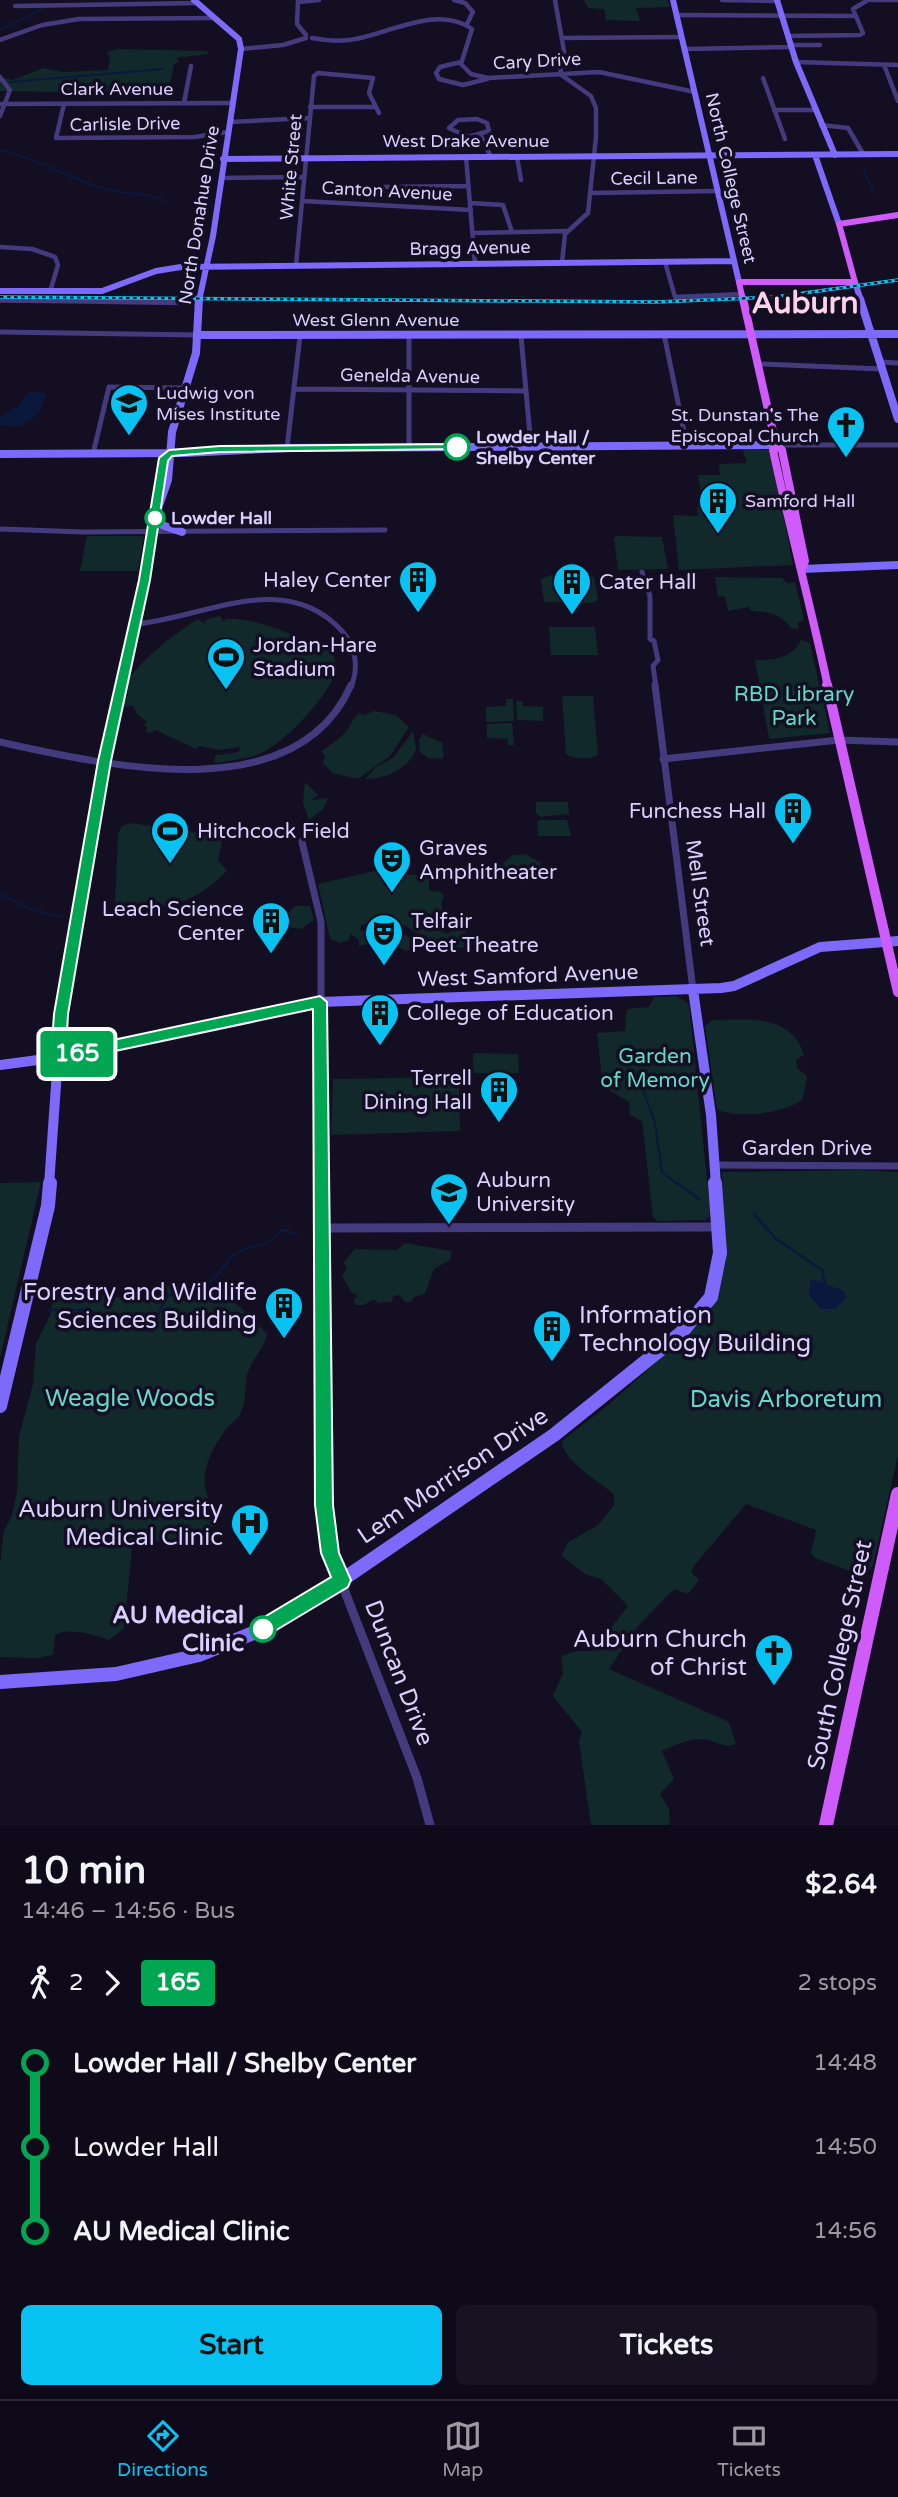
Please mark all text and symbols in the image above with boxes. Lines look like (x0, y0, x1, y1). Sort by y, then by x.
street label: Cary Drive (492, 48, 582, 74)
street label: Clark Avenue (61, 78, 173, 100)
street label: North College Street (701, 90, 761, 266)
street label: Carlisle Drive (69, 112, 181, 136)
street label: White Street (275, 113, 307, 221)
street label: North Donahue Drive (174, 124, 224, 306)
street label: West Drake Avenue (382, 130, 550, 152)
street label: Cecil Lane (610, 166, 698, 190)
street label: Canton Avenue (321, 177, 453, 205)
street label: Bragg Avenue (409, 236, 531, 260)
district label: Auburn (751, 285, 859, 322)
street label: West Glenn Avenue (292, 309, 460, 331)
street label: Genelda Avenue (340, 364, 480, 388)
school or university icon: Ludwig von Mises Institute (108, 382, 150, 437)
place label: Ludwig von Mises Institute (156, 382, 280, 425)
place label: St. Dunstan's The Episcopal Church (671, 404, 819, 447)
church icon: St. Dunstan's The Episcopal Church (825, 404, 867, 459)
place label: Lowder Hall / Shelby Center (476, 426, 596, 469)
marker: Lowder Hall / Shelby Center (444, 434, 470, 460)
building icon: Samford Hall (697, 480, 739, 535)
place label: Samford Hall (745, 490, 855, 512)
place label: Lowder Hall (171, 507, 272, 529)
marker: Lowder Hall (145, 508, 165, 528)
building icon: Haley Center (397, 559, 439, 614)
building icon: Cater Hall (551, 561, 593, 616)
place label: Haley Center (263, 568, 391, 593)
place label: Cater Hall (599, 570, 697, 595)
place label: Jordan-Hare Stadium (253, 633, 377, 682)
sports icon: Jordan-Hare Stadium (205, 636, 247, 691)
park label: RBD Library Park (734, 682, 854, 731)
building icon: Funchess Hall (772, 790, 814, 845)
place label: Funchess Hall (629, 799, 766, 824)
sports icon: Hitchcock Field (149, 810, 191, 865)
place label: Hitchcock Field (197, 819, 350, 844)
place label: Graves Amphitheater (419, 836, 557, 885)
street label: Mell Street (680, 838, 720, 948)
theatre icon: Graves Amphitheater (371, 839, 413, 894)
place label: Leach Science Center (102, 897, 244, 946)
building icon: Leach Science Center (250, 900, 292, 955)
place label: Telfair Peet Theatre (411, 909, 539, 958)
theatre icon: Telfair Peet Theatre (363, 912, 405, 967)
street label: West Samford Avenue (417, 960, 639, 992)
building icon: College of Education (359, 992, 401, 1047)
place label: College of Education (407, 1001, 614, 1026)
line badge: 165 (37, 1031, 117, 1077)
text: 165 (54, 1039, 100, 1068)
park label: Garden of Memory (600, 1044, 710, 1093)
place label: Terrell Dining Hall (364, 1066, 472, 1115)
building icon: Terrell Dining Hall (478, 1069, 520, 1124)
street label: Garden Drive (742, 1136, 872, 1161)
place label: Auburn University (476, 1168, 575, 1217)
school or university icon: Auburn University (428, 1171, 470, 1226)
place label: Forestry and Wildlife Sciences Building (23, 1278, 257, 1335)
building icon: Forestry and Wildlife Sciences Building (263, 1285, 305, 1340)
place label: Information Technology Building (579, 1301, 811, 1358)
building icon: Information Technology Building (531, 1308, 573, 1363)
park label: Weagle Woods (45, 1384, 215, 1413)
park label: Davis Arboretum (690, 1385, 882, 1414)
street label: Lem Morrison Drive (352, 1401, 554, 1551)
place label: Auburn University Medical Clinic (18, 1495, 223, 1552)
hospital icon: Auburn University Medical Clinic (229, 1502, 271, 1557)
street label: South College Street (801, 1538, 879, 1772)
street label: Duncan Drive (358, 1596, 440, 1750)
place label: AU Medical Clinic (112, 1601, 244, 1658)
marker: AU Medical Clinic (250, 1616, 276, 1642)
place label: Auburn Church of Christ (573, 1625, 747, 1682)
church icon: Auburn Church of Christ (753, 1632, 795, 1687)
text: 10 min (21, 1848, 146, 1894)
text: $2.64 (805, 1869, 877, 1900)
text: 14:46 – 14:56 · Bus (21, 1897, 235, 1925)
icon: walk (21, 1964, 59, 2002)
icon: forward (93, 1964, 131, 2002)
text: 165 (155, 1968, 201, 1997)
text: 2 (69, 1969, 83, 1997)
text: 2 stops (797, 1969, 877, 1997)
text: Lowder Hall / Shelby Center (73, 2048, 416, 2079)
text: 14:48 (813, 2049, 877, 2077)
text: Lowder Hall (73, 2132, 219, 2163)
text: 14:50 (813, 2133, 877, 2161)
text: AU Medical Clinic (73, 2216, 290, 2247)
text: 14:56 (813, 2217, 877, 2245)
button: Start (21, 2305, 442, 2385)
button: Tickets (456, 2305, 877, 2385)
tab: Directions (117, 2417, 208, 2481)
tab: Map (442, 2417, 483, 2481)
tab: Tickets (717, 2417, 781, 2481)

